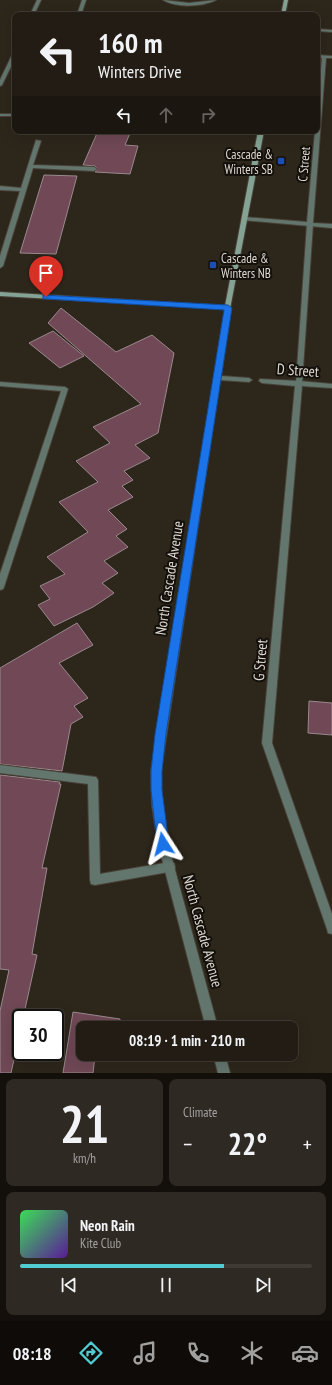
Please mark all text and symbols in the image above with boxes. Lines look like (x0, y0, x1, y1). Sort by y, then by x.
text: 160 m (98, 24, 162, 61)
icon: left (32, 28, 84, 80)
text: Winters Drive (98, 60, 182, 83)
icon: left (113, 104, 135, 126)
icon: ahead (155, 104, 177, 126)
icon: right (197, 104, 219, 126)
street label: C Street (294, 145, 314, 182)
place label: Cascade & Winters SB (224, 146, 273, 178)
marker: Cascade & Winters SB (276, 156, 286, 166)
place label: Cascade & Winters NB (221, 250, 271, 282)
pin (29, 256, 63, 297)
marker: Cascade & Winters NB (208, 260, 218, 270)
icon: arrive (35, 262, 57, 284)
street label: D Street (276, 359, 320, 381)
street label: North Cascade Avenue (151, 520, 187, 636)
street label: G Street (249, 638, 271, 682)
position arrow (142, 823, 184, 865)
street label: North Cascade Avenue (179, 873, 227, 989)
speed limit sign: 30 (12, 1009, 64, 1061)
text: 08:19 · 1 min · 210 m (129, 1031, 245, 1050)
text: 21 (60, 1090, 109, 1157)
text: Climate (183, 1104, 217, 1121)
text: 22° (228, 1124, 267, 1163)
text: − (183, 1130, 192, 1158)
text: + (303, 1130, 312, 1158)
text: km/h (73, 1150, 96, 1167)
text: Neon Rain (80, 1216, 135, 1235)
text: Kite Club (80, 1235, 121, 1252)
icon: previous (58, 1274, 80, 1296)
icon: pause (155, 1274, 177, 1296)
icon: next (252, 1274, 274, 1296)
icon: directions (77, 1339, 105, 1367)
icon: music (131, 1339, 159, 1367)
icon: phone (184, 1339, 212, 1367)
icon: climate (238, 1339, 266, 1367)
icon: car (291, 1339, 319, 1367)
text: 08:18 (13, 1342, 52, 1365)

